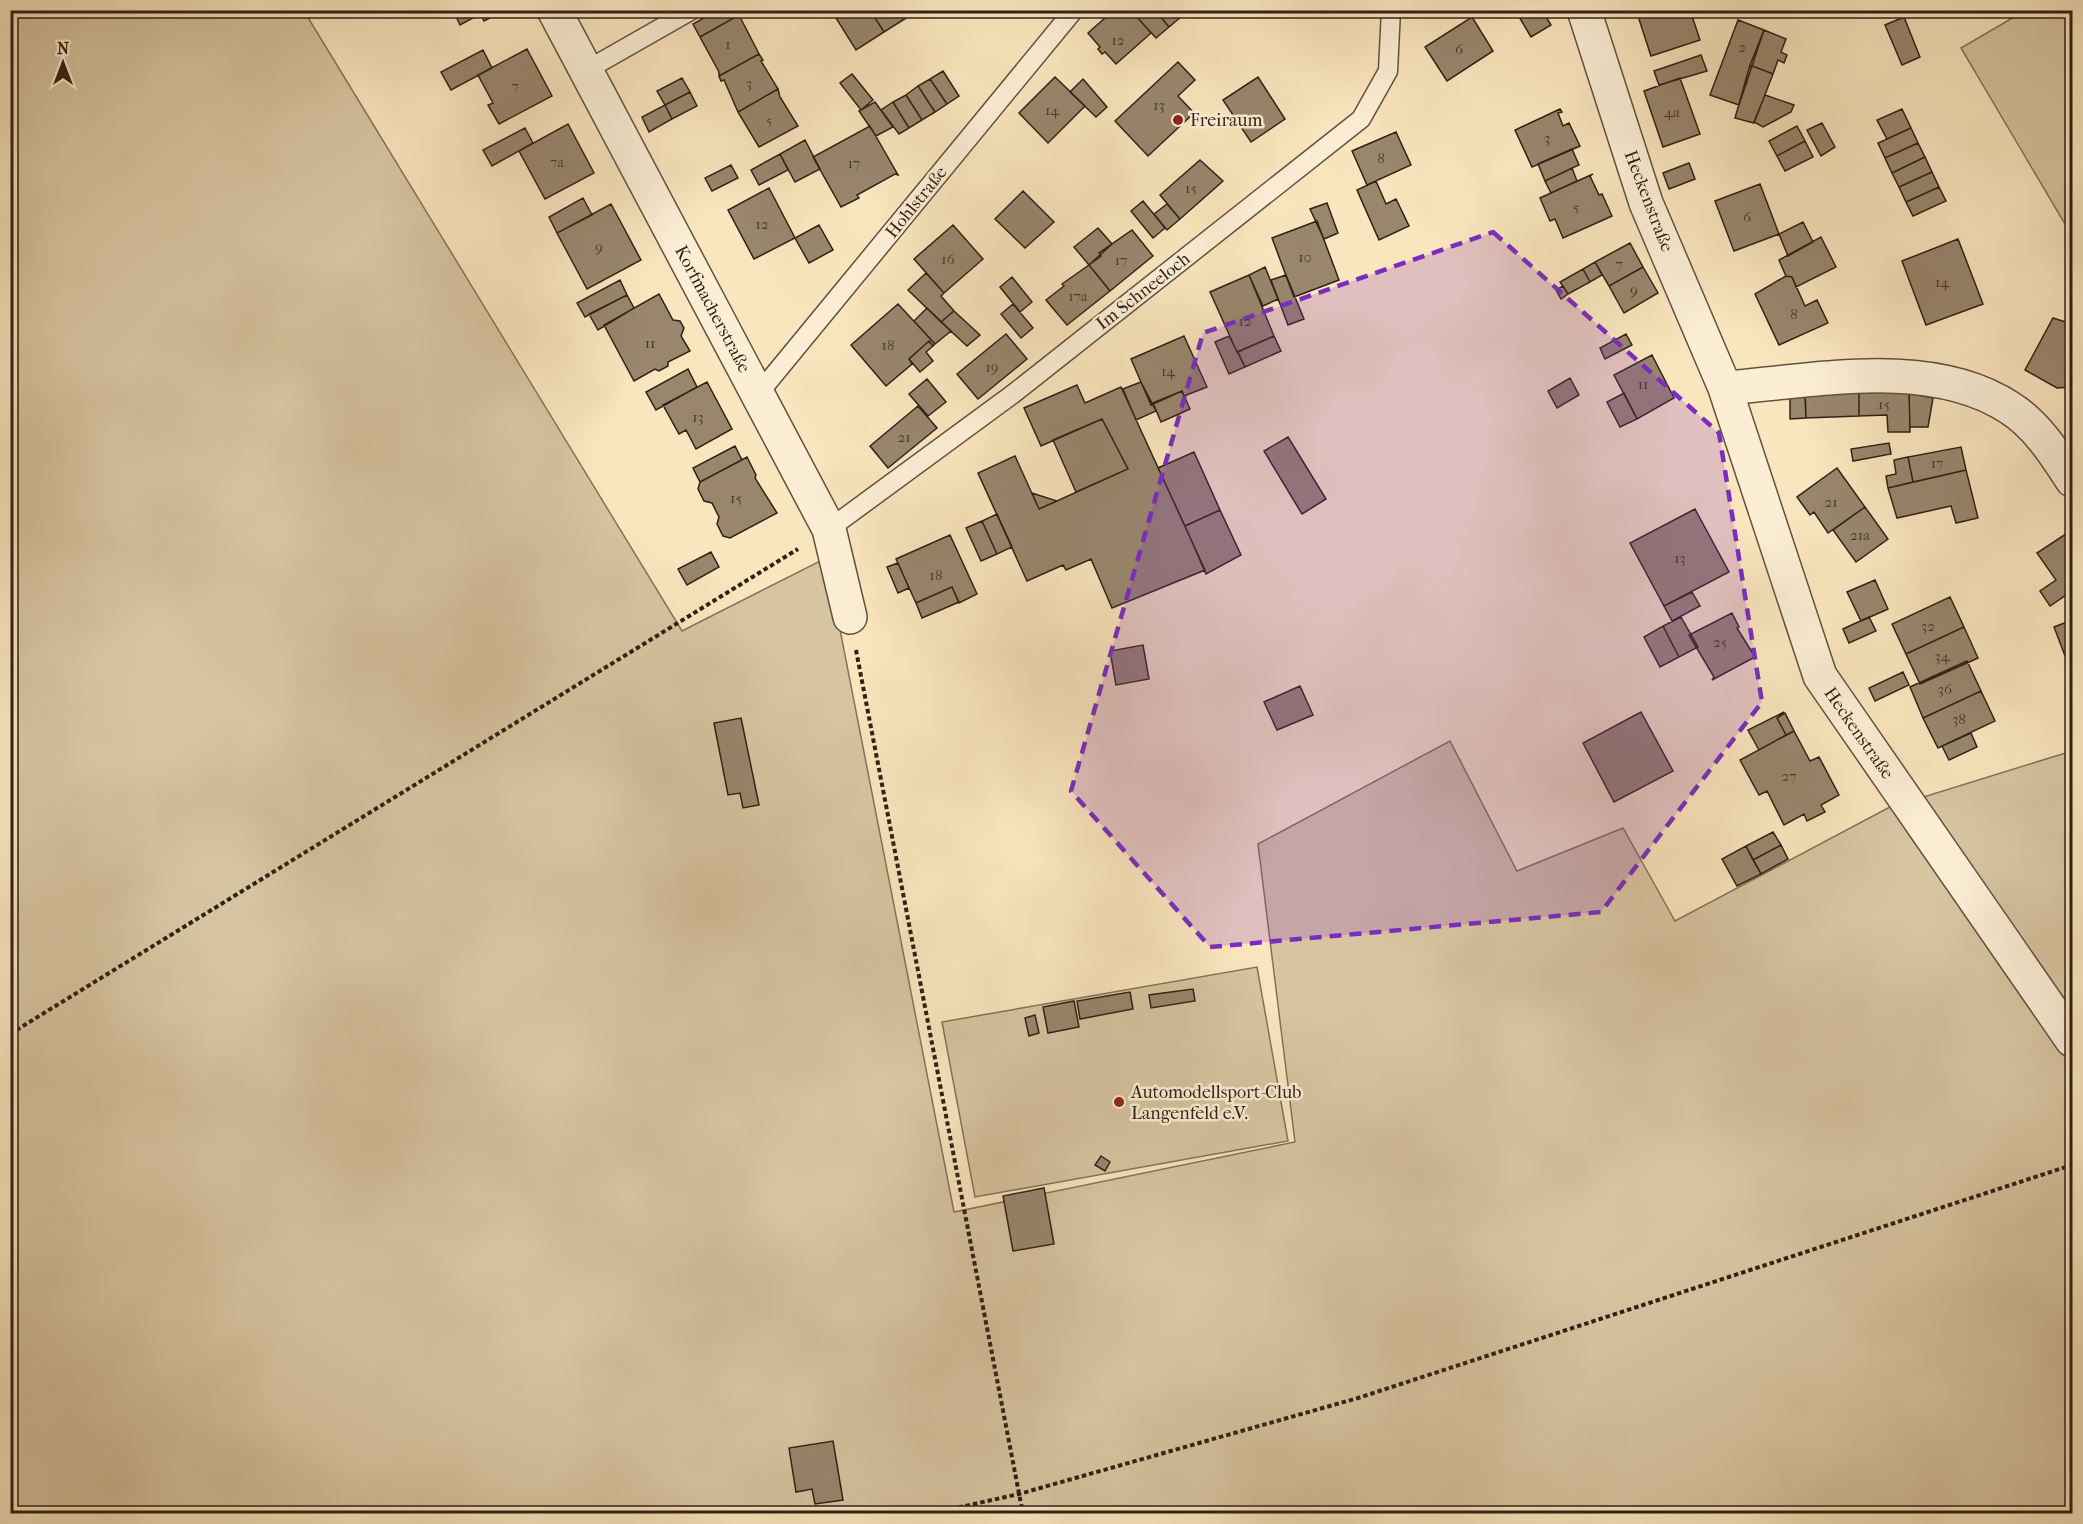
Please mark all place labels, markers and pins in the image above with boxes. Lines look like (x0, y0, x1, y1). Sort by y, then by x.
place label: Freiraum (1190, 110, 1263, 131)
marker: Freiraum (1171, 113, 1185, 127)
place label: Automodellsport-Club Langenfeld e.V. (1130, 1082, 1301, 1124)
marker: Automodellsport-Club Langenfeld e.V. (1112, 1095, 1126, 1109)

